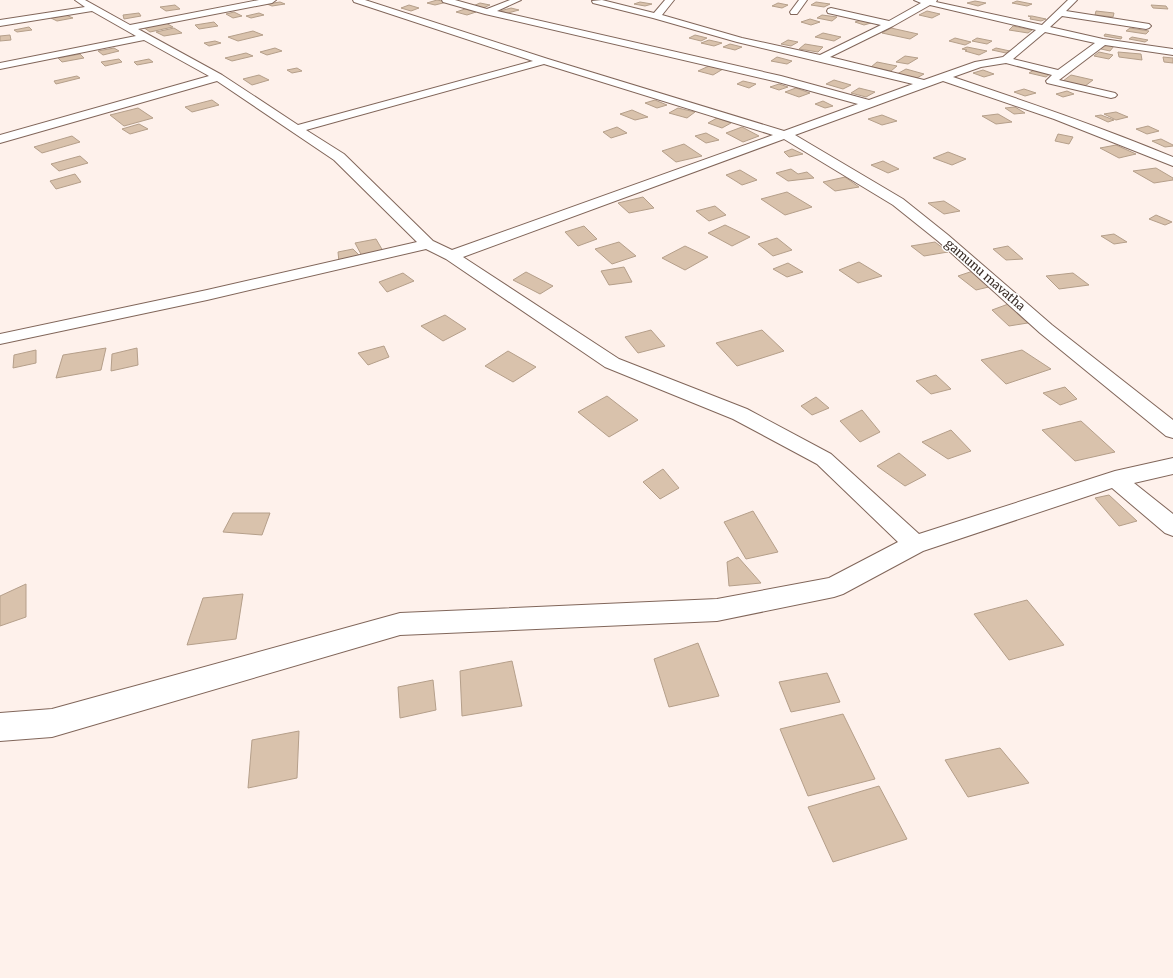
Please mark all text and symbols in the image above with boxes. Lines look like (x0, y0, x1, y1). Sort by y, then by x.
street label: gamunu mavatha (942, 236, 1029, 314)

